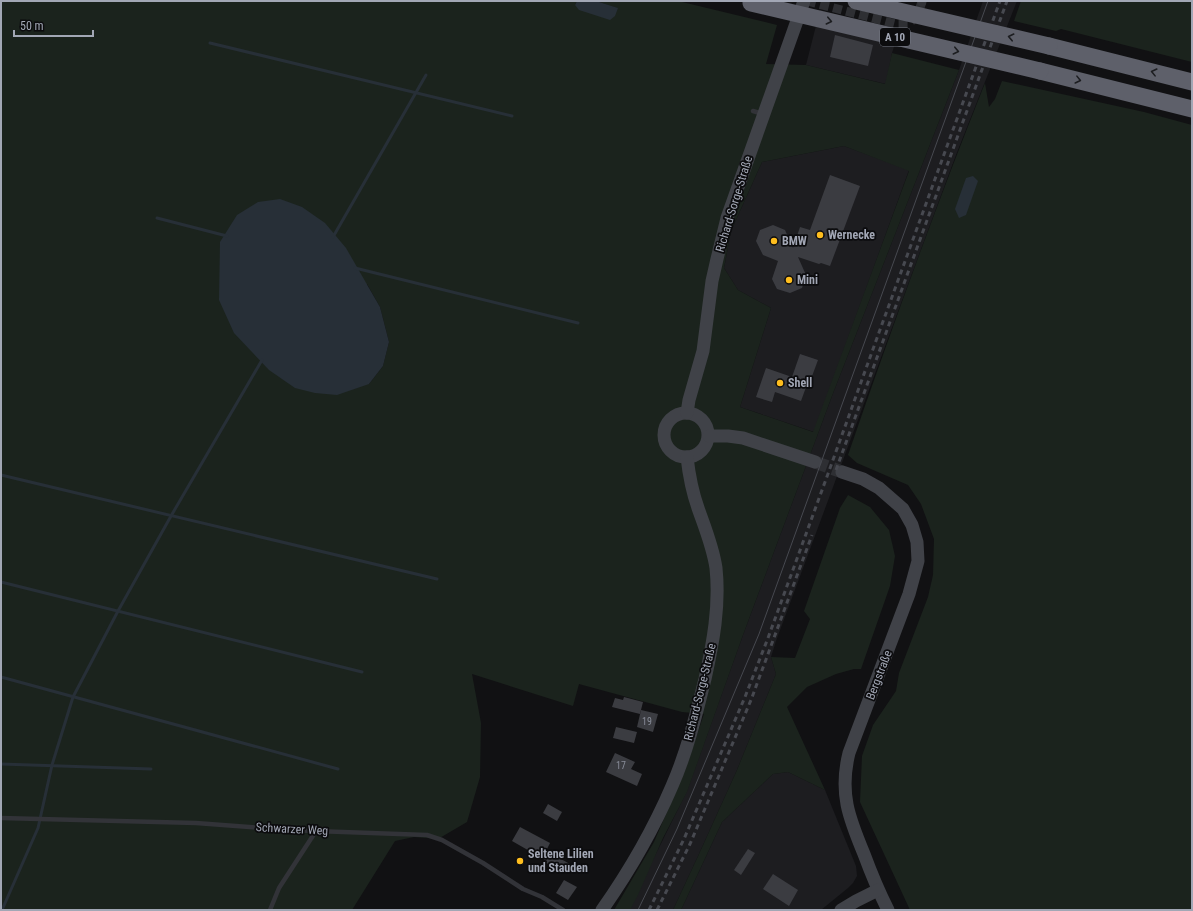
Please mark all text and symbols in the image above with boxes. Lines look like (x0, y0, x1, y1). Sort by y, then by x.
scale bar (14, 12, 93, 38)
one-way arrow (826, 17, 833, 25)
text: 50 m (20, 19, 44, 33)
road number: A 10 (880, 28, 910, 46)
one-way arrow (1008, 34, 1014, 42)
one-way arrow (952, 46, 959, 55)
one-way arrow (1151, 69, 1157, 77)
one-way arrow (1074, 76, 1081, 84)
street label: Richard-Sorge-Straße (713, 154, 755, 254)
place label: Wernecke (828, 228, 875, 242)
marker: Wernecke (815, 230, 825, 240)
place label: BMW (782, 234, 807, 248)
marker: BMW (769, 236, 779, 246)
place label: Mini (797, 273, 818, 287)
marker: Mini (784, 275, 794, 285)
place label: Shell (788, 376, 812, 390)
marker: Shell (775, 378, 785, 388)
street label: Richard-Sorge-Straße (681, 642, 719, 742)
street label: Bergstraße (863, 648, 895, 702)
house number: 19 (642, 716, 652, 727)
house number: 17 (616, 760, 626, 771)
street label: Schwarzer Weg (255, 820, 329, 838)
place label: Seltene Lilien und Stauden (528, 847, 594, 875)
marker: Seltene Lilien und Stauden (515, 856, 525, 866)

